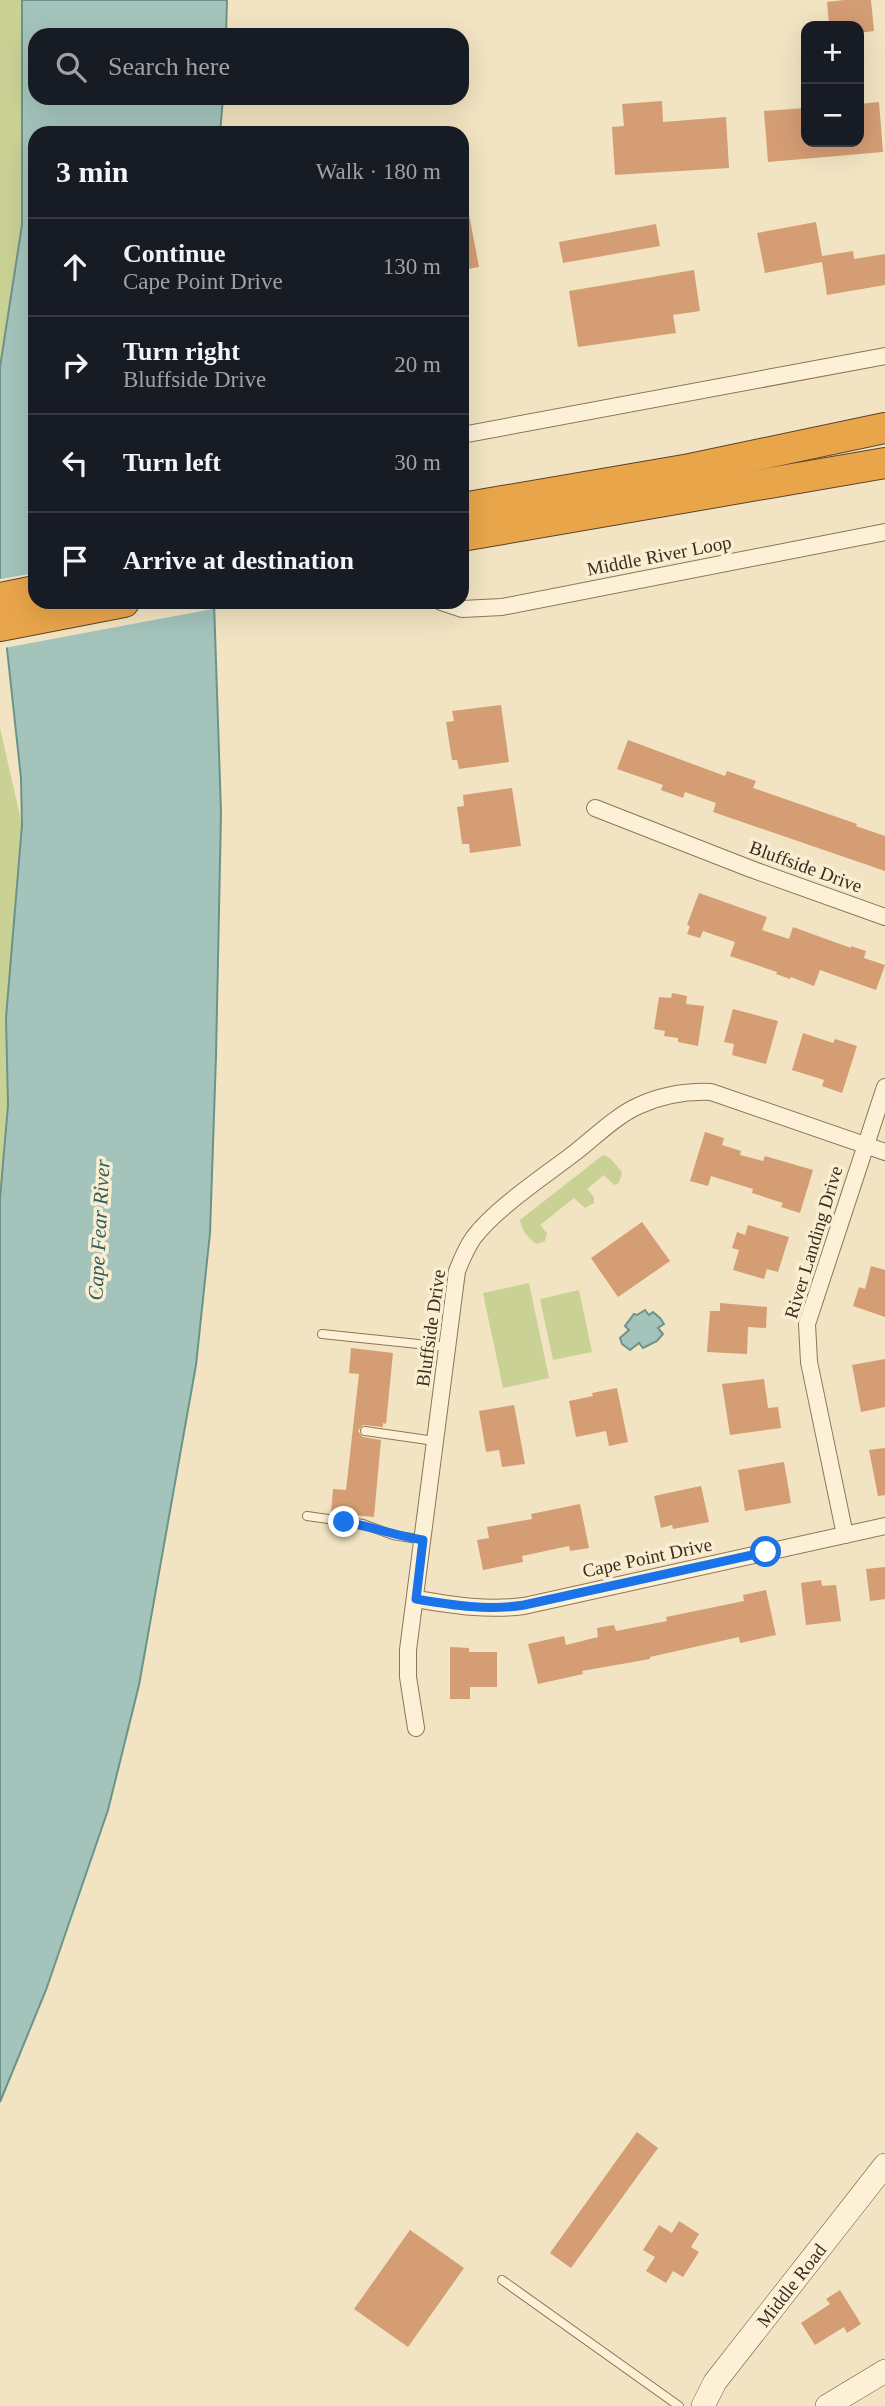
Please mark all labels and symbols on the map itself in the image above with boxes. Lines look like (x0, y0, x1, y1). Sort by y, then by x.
street label: Middle River Loop (585, 531, 733, 580)
street label: Bluffside Drive (747, 836, 865, 897)
water label: Cape Fear River (83, 1158, 115, 1301)
street label: River Landing Drive (780, 1163, 847, 1321)
street label: Bluffside Drive (412, 1268, 449, 1388)
route end (328, 1506, 359, 1537)
street label: Cape Point Drive (580, 1534, 714, 1581)
route start (750, 1536, 781, 1567)
street label: Middle Road (752, 2239, 831, 2331)

